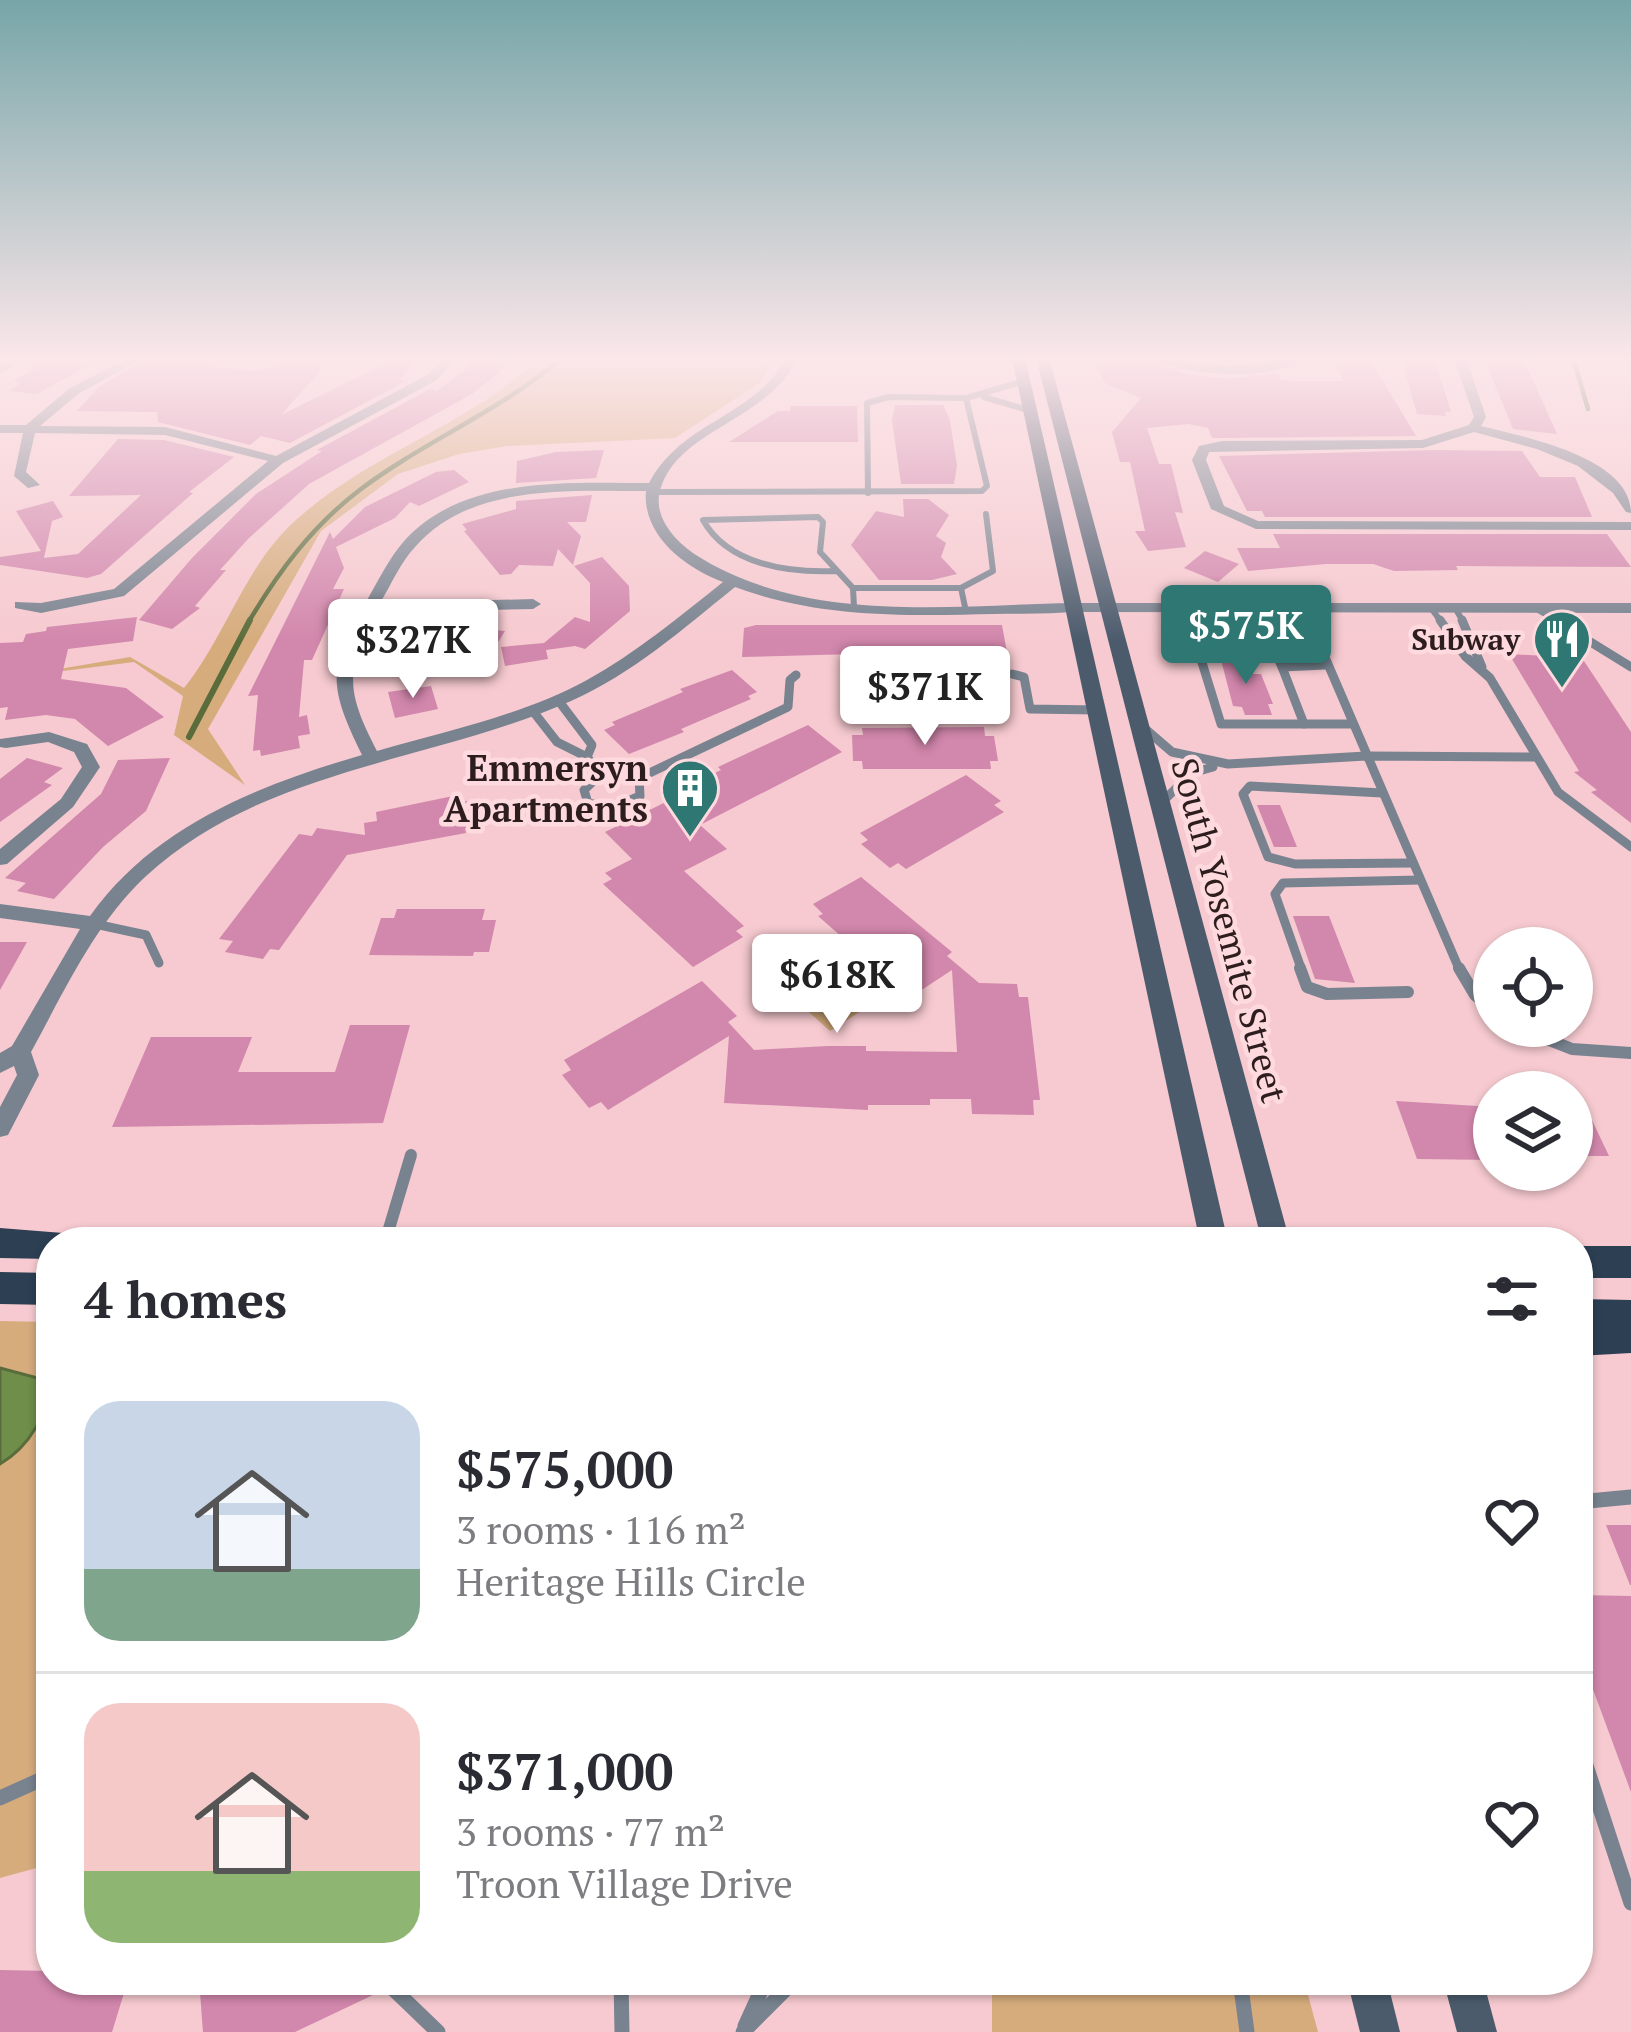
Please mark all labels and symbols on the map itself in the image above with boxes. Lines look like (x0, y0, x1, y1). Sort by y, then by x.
pin: $575K (1162, 585, 1330, 687)
pin: $327K (329, 599, 497, 701)
restaurant icon: Subway (1531, 608, 1593, 690)
place label: Subway (1411, 619, 1521, 659)
pin: $371K (841, 646, 1009, 748)
place label: Emmersyn Apartments (443, 744, 648, 832)
street label: South Yosemite Street (1161, 753, 1299, 1107)
building icon: Emmersyn Apartments (659, 757, 721, 839)
pin: $618K (753, 934, 921, 1036)

